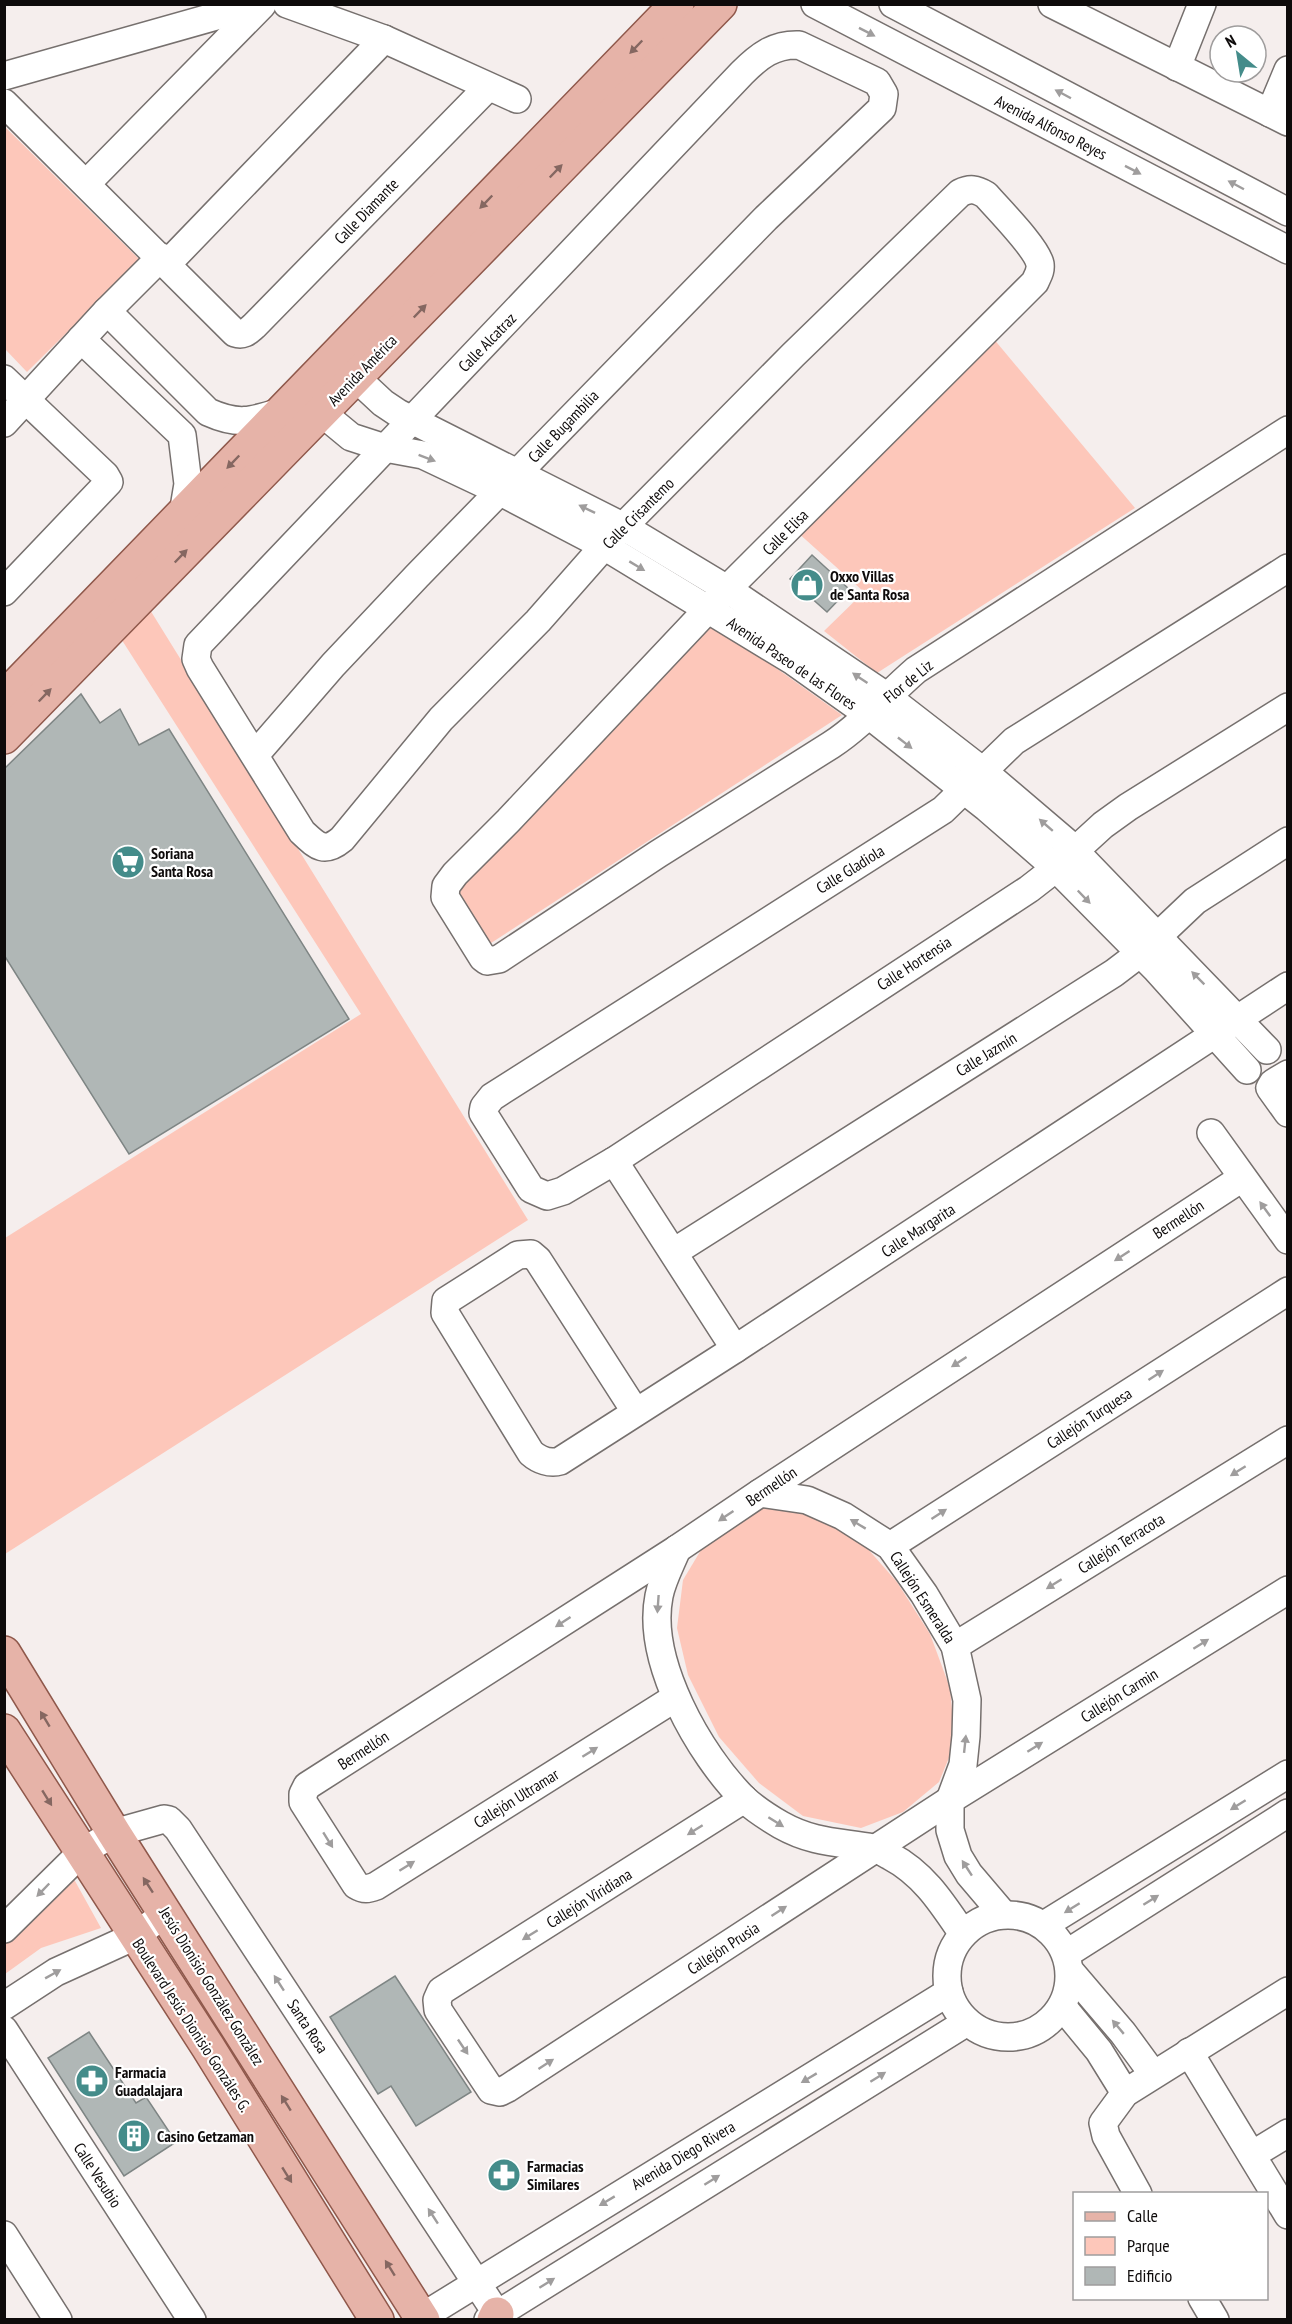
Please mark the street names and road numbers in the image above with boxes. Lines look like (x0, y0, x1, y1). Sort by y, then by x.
street label: Avenida Alfonso Reyes (992, 90, 1110, 164)
street label: Calle Diamante (330, 174, 402, 248)
street label: Calle Alcatraz (454, 308, 520, 376)
street label: Avenida América (323, 330, 401, 410)
street label: Calle Bugambilia (523, 386, 603, 466)
street label: Calle Crisantemo (598, 473, 678, 553)
street label: Calle Elisa (758, 505, 812, 559)
street label: Avenida Paseo de las Flores (723, 612, 861, 714)
street label: Flor de Liz (879, 655, 937, 707)
street label: Calle Gladiola (812, 840, 888, 898)
street label: Calle Hortensia (873, 932, 955, 994)
street label: Calle Jazmín (952, 1028, 1020, 1080)
street label: Bermellón (1149, 1195, 1207, 1243)
street label: Calle Margarita (877, 1199, 959, 1261)
street label: Callejón Turquesa (1043, 1383, 1135, 1453)
street label: Bermellón (742, 1462, 800, 1510)
street label: Callejón Terracota (1074, 1508, 1168, 1578)
street label: Callejón Esmeralda (886, 1547, 960, 1647)
street label: Callejón Carmin (1077, 1663, 1161, 1727)
street label: Bermellón (334, 1726, 392, 1774)
street label: Callejón Ultramar (470, 1764, 563, 1832)
street label: Callejón Viridiana (543, 1864, 635, 1932)
street label: Jesús Dionisio González González (155, 1902, 269, 2069)
street label: Callejón Prusia (683, 1917, 763, 1979)
street label: Boulevard Jesús Dionisio Gonzáles G. (128, 1935, 256, 2116)
street label: Santa Rosa (283, 1995, 333, 2057)
street label: Avenida Diego Rivera (628, 2116, 738, 2194)
street label: Calle Vesubio (70, 2139, 126, 2211)

